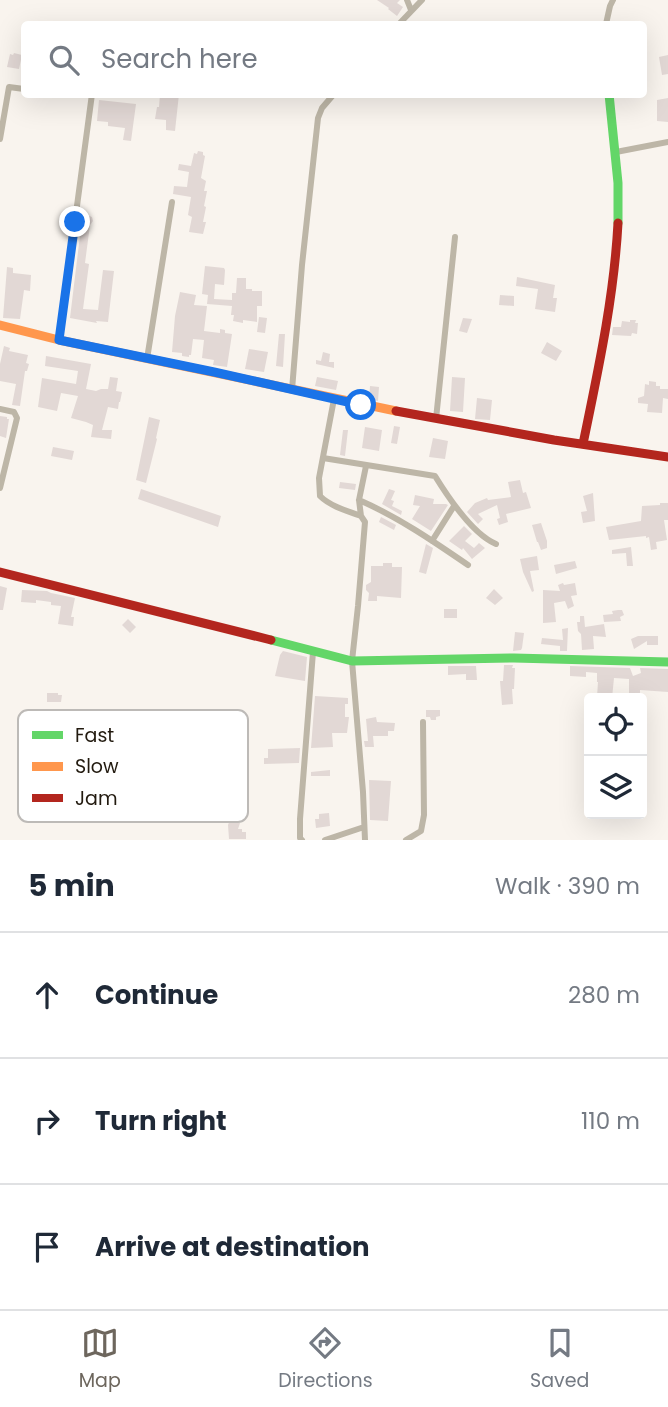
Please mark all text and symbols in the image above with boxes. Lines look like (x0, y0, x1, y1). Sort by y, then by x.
search box (21, 21, 647, 98)
icon: search (45, 41, 83, 79)
text: Search here (101, 41, 258, 77)
route end (59, 206, 90, 237)
route start (345, 389, 376, 420)
map controls (584, 693, 647, 819)
button: locate (584, 693, 647, 756)
legend (18, 710, 248, 822)
text: Fast (75, 722, 114, 749)
text: Slow (75, 753, 119, 780)
button: layers (584, 756, 647, 819)
text: Jam (75, 785, 117, 812)
text: 5 min (28, 864, 115, 907)
text: Walk · 390 m (495, 870, 640, 902)
icon: ahead (28, 976, 66, 1014)
text: Continue (95, 977, 218, 1013)
text: 280 m (568, 979, 640, 1011)
icon: right (28, 1102, 66, 1140)
text: Turn right (95, 1103, 227, 1139)
text: 110 m (581, 1105, 640, 1137)
icon: arrive (28, 1228, 66, 1266)
text: Arrive at destination (95, 1229, 370, 1265)
tab: Map (79, 1324, 121, 1395)
tab: Directions (278, 1324, 373, 1395)
tab: Saved (530, 1324, 589, 1395)

